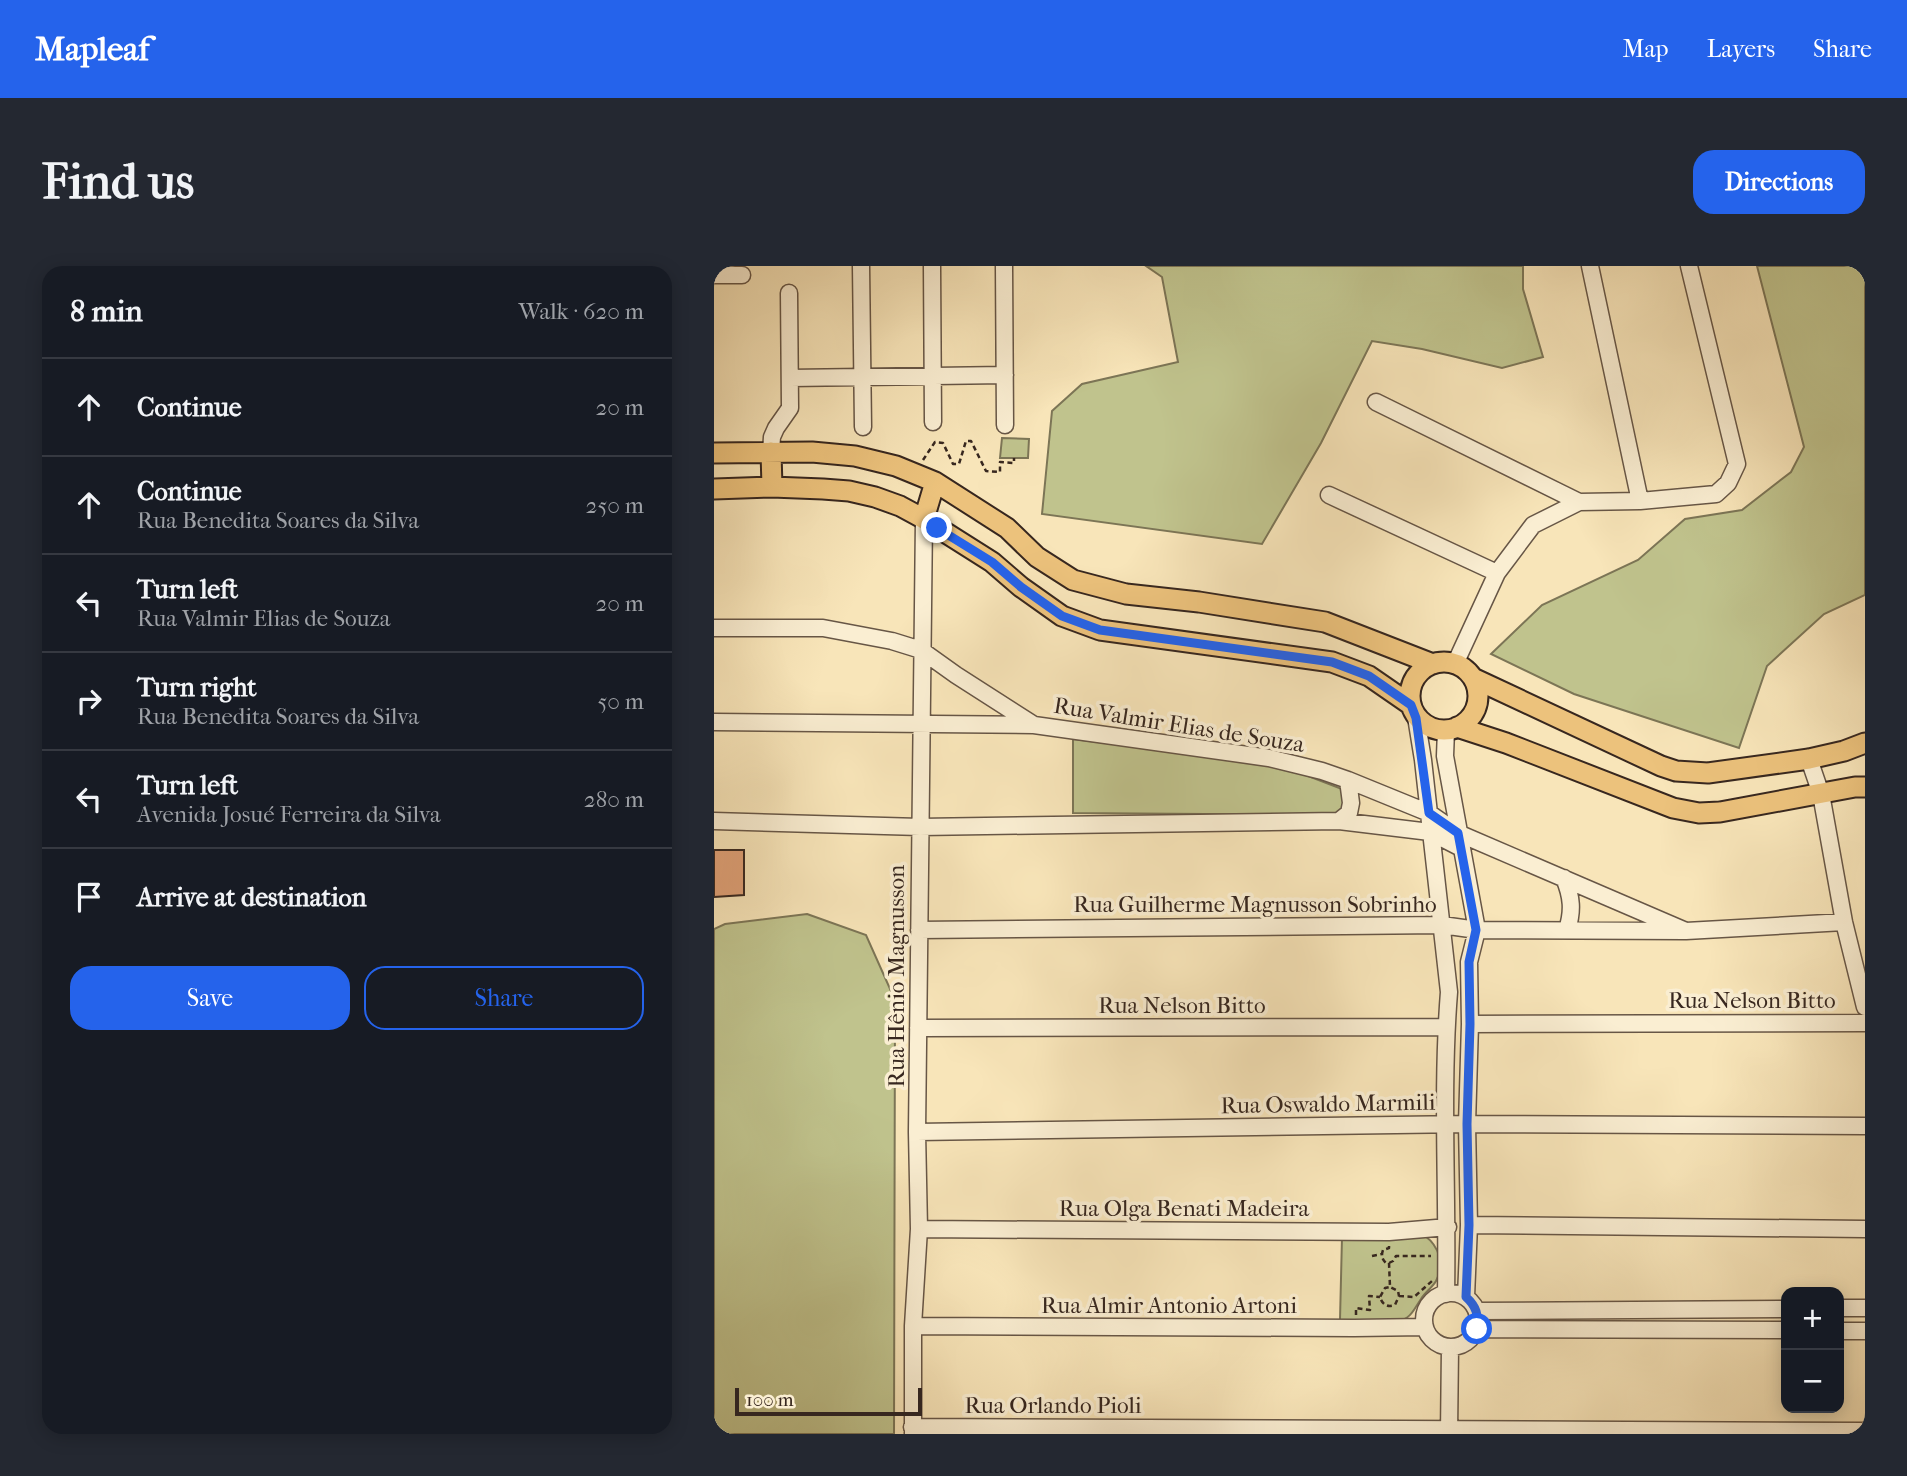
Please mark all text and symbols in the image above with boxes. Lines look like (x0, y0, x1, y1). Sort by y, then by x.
text: Mapleaf (35, 30, 149, 69)
text: Map (1623, 35, 1669, 63)
text: Layers (1707, 35, 1775, 63)
text: Share (1813, 35, 1872, 63)
button: Directions (1693, 150, 1865, 214)
text: Find us (42, 153, 194, 211)
text: 8 min (70, 294, 143, 329)
text: Walk · 620 m (519, 298, 644, 325)
icon: ahead (70, 388, 108, 426)
text: Continue (137, 392, 242, 423)
text: 20 m (595, 394, 644, 421)
text: Continue (137, 476, 242, 507)
icon: ahead (70, 486, 108, 524)
text: 250 m (586, 492, 644, 519)
text: Rua Benedita Soares da Silva (137, 507, 419, 534)
route end (921, 512, 952, 543)
text: Turn left (137, 574, 238, 605)
icon: left (70, 584, 108, 622)
text: 20 m (595, 590, 644, 617)
text: Rua Valmir Elias de Souza (137, 605, 390, 632)
text: Turn right (137, 672, 257, 703)
icon: right (70, 682, 108, 720)
text: 50 m (597, 688, 644, 715)
street label: Rua Valmir Elias de Souza (1052, 692, 1307, 758)
text: Rua Benedita Soares da Silva (137, 703, 419, 730)
text: Turn left (137, 770, 238, 801)
icon: left (70, 780, 108, 818)
text: 280 m (584, 786, 644, 813)
text: Avenida Josué Ferreira da Silva (137, 801, 441, 828)
street label: Rua Hênio Magnusson (883, 864, 910, 1087)
icon: arrive (70, 878, 108, 916)
text: Arrive at destination (137, 882, 367, 913)
street label: Rua Guilherme Magnusson Sobrinho (1073, 891, 1437, 918)
button: Save (70, 966, 350, 1030)
button: Share (364, 966, 644, 1030)
street label: Rua Nelson Bitto (1668, 987, 1836, 1014)
street label: Rua Nelson Bitto (1098, 992, 1266, 1019)
street label: Rua Oswaldo Marmili (1220, 1089, 1436, 1119)
street label: Rua Olga Benati Madeira (1059, 1195, 1309, 1222)
map controls (1781, 1287, 1844, 1413)
button: + (1781, 1287, 1844, 1350)
street label: Rua Almir Antonio Artoni (1041, 1292, 1297, 1319)
route start (1461, 1313, 1492, 1344)
button: − (1781, 1350, 1844, 1413)
scale bar (735, 1385, 922, 1417)
text: 100 m (746, 1389, 794, 1411)
street label: Rua Orlando Pioli (964, 1392, 1142, 1419)

